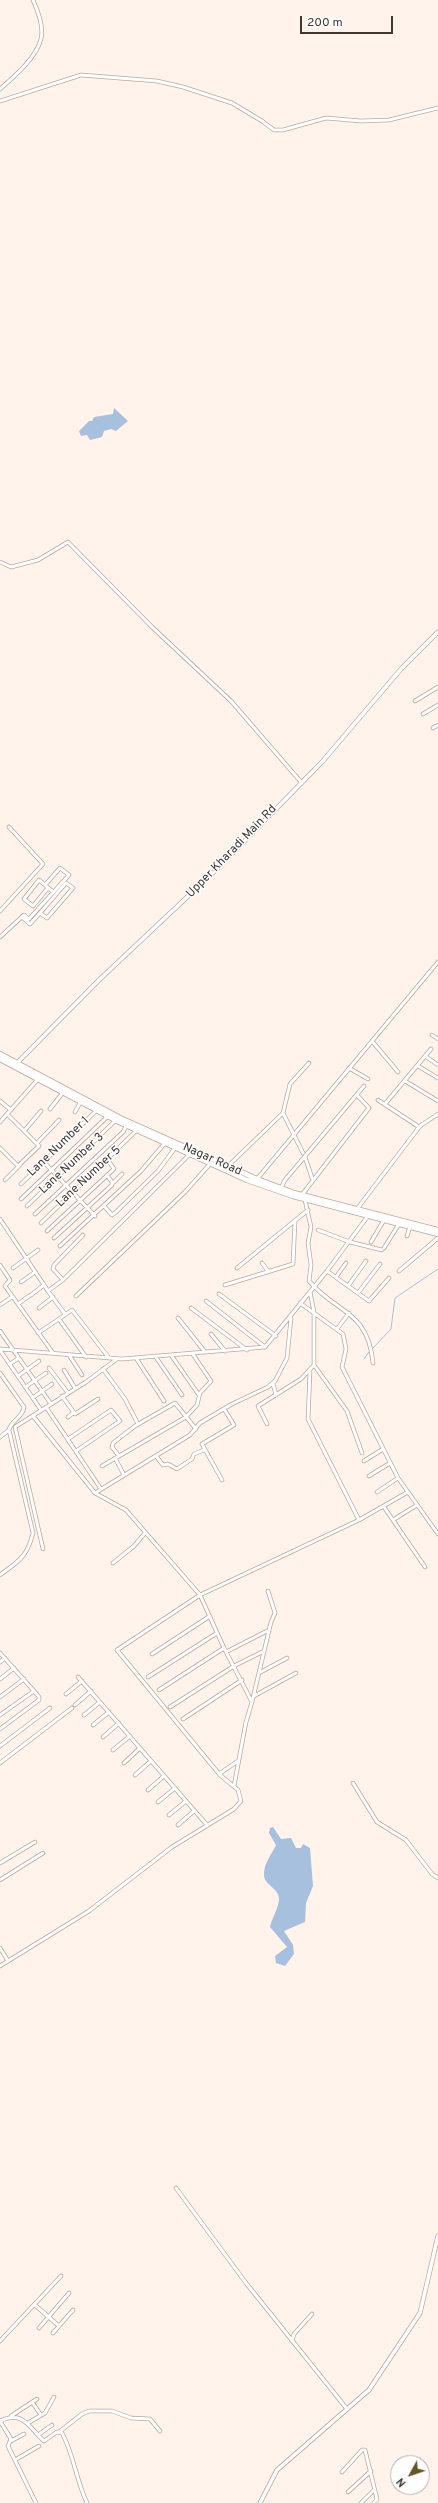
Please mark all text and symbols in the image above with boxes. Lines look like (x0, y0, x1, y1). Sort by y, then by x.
scale bar (302, 8, 395, 34)
text: 200 m (307, 15, 343, 31)
street label: Upper Kharadi Main Rd (184, 803, 280, 901)
street label: Lane Number 1 (25, 1114, 93, 1180)
street label: Lane Number 3 (37, 1130, 107, 1198)
street label: Nagar Road (180, 1141, 244, 1179)
street label: Lane Number 5 (54, 1143, 124, 1211)
north arrow (390, 2455, 430, 2495)
text: N (394, 2475, 409, 2490)

